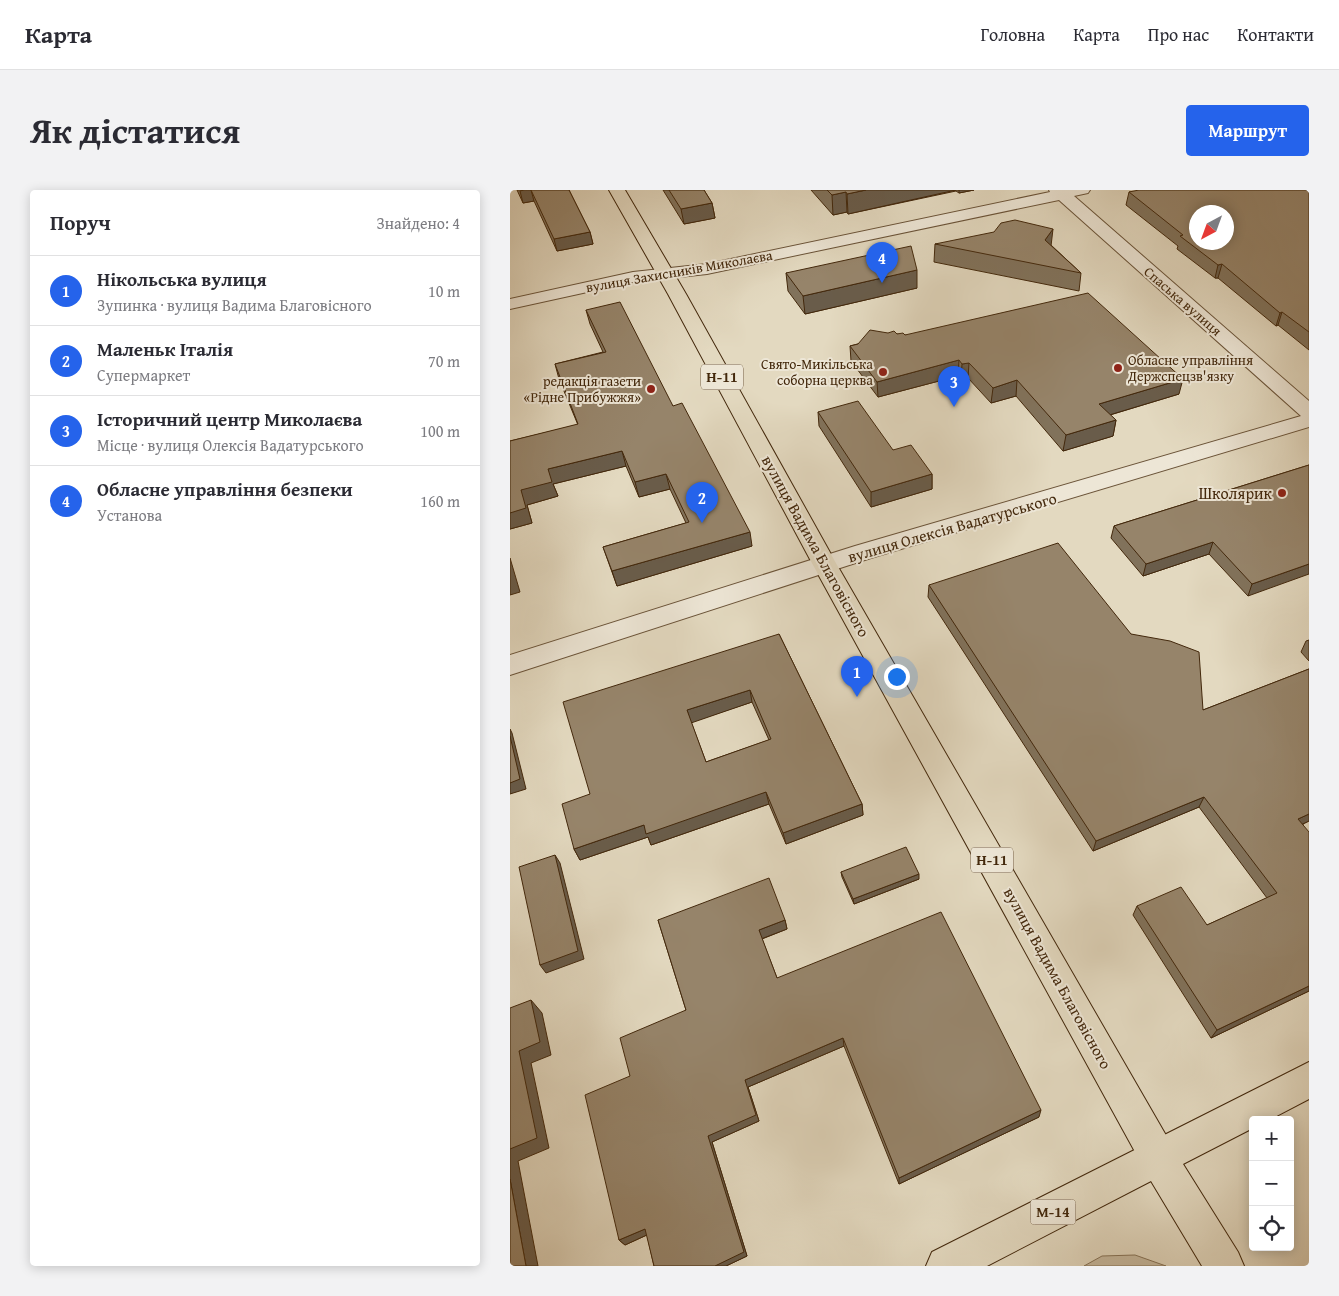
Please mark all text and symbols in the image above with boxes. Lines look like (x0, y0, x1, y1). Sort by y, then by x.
text: Карта (25, 17, 92, 52)
text: Головна (980, 21, 1045, 48)
text: Карта (1073, 21, 1120, 48)
text: Про нас (1148, 21, 1209, 48)
text: Контакти (1237, 21, 1314, 48)
text: Як дістатися (30, 105, 240, 156)
button: Маршрут (1186, 105, 1309, 156)
north arrow (1189, 205, 1234, 250)
text: Поруч (50, 207, 111, 238)
text: Знайдено: 4 (377, 211, 460, 235)
pin: 4 (866, 242, 898, 283)
street label: вулиця Захисників Миколаєва (584, 245, 774, 297)
street label: Спаська вулиця (1140, 262, 1226, 340)
text: Нікольська вулиця (97, 265, 267, 293)
text: 1 (62, 279, 70, 303)
text: 10 m (428, 279, 460, 303)
text: Зупинка · вулиця Вадима Благовісного (97, 293, 372, 317)
text: Маленьк Італія (97, 335, 233, 363)
text: 2 (62, 349, 70, 373)
text: 70 m (428, 349, 460, 373)
place label: Обласне управління Держспецзв'язку (1127, 350, 1253, 386)
place label: Свято-Микільська соборна церква (761, 354, 873, 390)
marker: Обласне управління Держспецзв'язку (1112, 362, 1124, 374)
text: Супермаркет (97, 363, 190, 387)
road number: Н-11 (701, 364, 743, 390)
marker: Свято-Микільська соборна церква (877, 366, 889, 378)
pin: 3 (938, 366, 970, 407)
place label: редакція газети «Рідне Прибужжя» (523, 371, 641, 407)
marker: редакція газети «Рідне Прибужжя» (645, 383, 657, 395)
text: Історичний центр Миколаєва (97, 405, 362, 433)
text: 3 (62, 419, 70, 443)
text: 100 m (420, 419, 460, 443)
text: Місце · вулиця Олексія Вадатурського (97, 433, 364, 457)
street label: вулиця Вадима Благовісного (756, 451, 876, 641)
text: Обласне управління безпеки (97, 475, 353, 503)
place label: Школярик (1199, 481, 1273, 505)
pin: 2 (686, 482, 718, 523)
street label: вулиця Олексія Вадатурського (845, 486, 1059, 568)
marker: Школярик (1276, 487, 1288, 499)
text: 4 (62, 489, 70, 513)
text: 160 m (420, 489, 460, 513)
text: Установа (97, 503, 162, 527)
pin: 1 (841, 656, 873, 697)
your location (884, 664, 910, 690)
road number: Н-11 (971, 848, 1013, 872)
street label: вулиця Вадима Благовісного (998, 883, 1118, 1073)
map controls (1249, 1116, 1294, 1251)
button: + (1249, 1116, 1294, 1161)
button: − (1249, 1161, 1294, 1206)
road number: М-14 (1030, 1200, 1076, 1224)
button: locate (1249, 1206, 1294, 1251)

